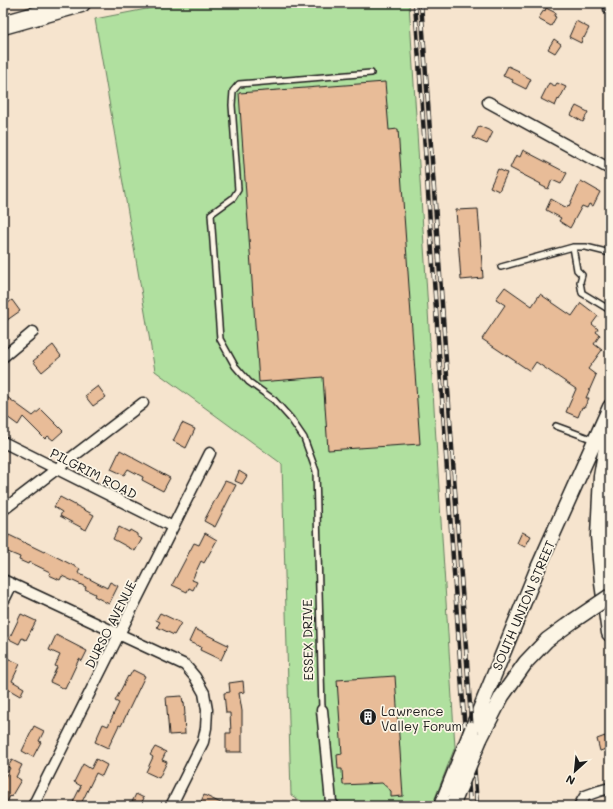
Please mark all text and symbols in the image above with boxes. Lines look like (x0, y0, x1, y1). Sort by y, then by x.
street label: PILGRIM ROAD (48, 444, 140, 502)
street label: SOUTH UNION STREET (488, 537, 558, 673)
street label: DURSO AVENUE (81, 577, 139, 671)
street label: ESSEX DRIVE (298, 599, 316, 681)
place label: Lawrence Valley Forum (381, 702, 462, 734)
building icon: Lawrence Valley Forum (358, 707, 378, 727)
north arrow (555, 751, 595, 791)
text: N (563, 772, 577, 789)

